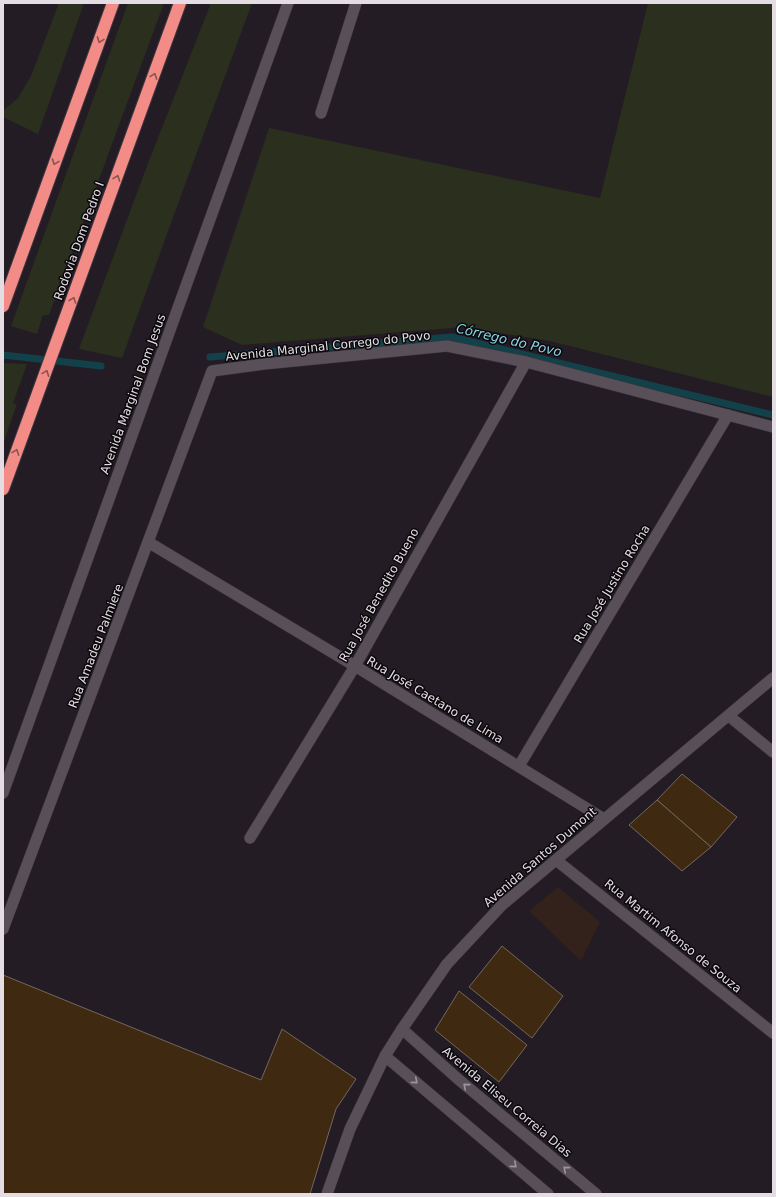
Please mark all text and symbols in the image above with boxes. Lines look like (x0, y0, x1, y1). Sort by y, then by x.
one-way arrow (96, 36, 104, 43)
one-way arrow (150, 72, 158, 79)
one-way arrow (52, 158, 60, 165)
one-way arrow (113, 174, 121, 181)
street label: Rodovia Dom Pedro I (51, 180, 107, 302)
one-way arrow (68, 296, 76, 303)
street label: Avenida Marginal Bom Jesus (97, 312, 169, 476)
water label: Córrego do Povo (455, 321, 563, 359)
street label: Avenida Marginal Corrego do Povo (225, 328, 431, 364)
one-way arrow (41, 369, 49, 376)
one-way arrow (12, 449, 20, 456)
street label: Rua José Justino Rocha (571, 522, 653, 646)
street label: Rua José Benedito Bueno (336, 526, 422, 664)
street label: Rua Amadeu Palmiere (66, 582, 126, 710)
street label: Rua José Caetano de Lima (364, 654, 506, 746)
street label: Avenida Santos Dumont (481, 804, 599, 910)
street label: Rua Martim Afonso de Souza (602, 876, 744, 996)
street label: Avenida Eliseu Correia Dias (440, 1044, 574, 1160)
one-way arrow (410, 1077, 418, 1084)
one-way arrow (463, 1084, 471, 1091)
one-way arrow (510, 1161, 517, 1168)
one-way arrow (564, 1167, 571, 1174)

